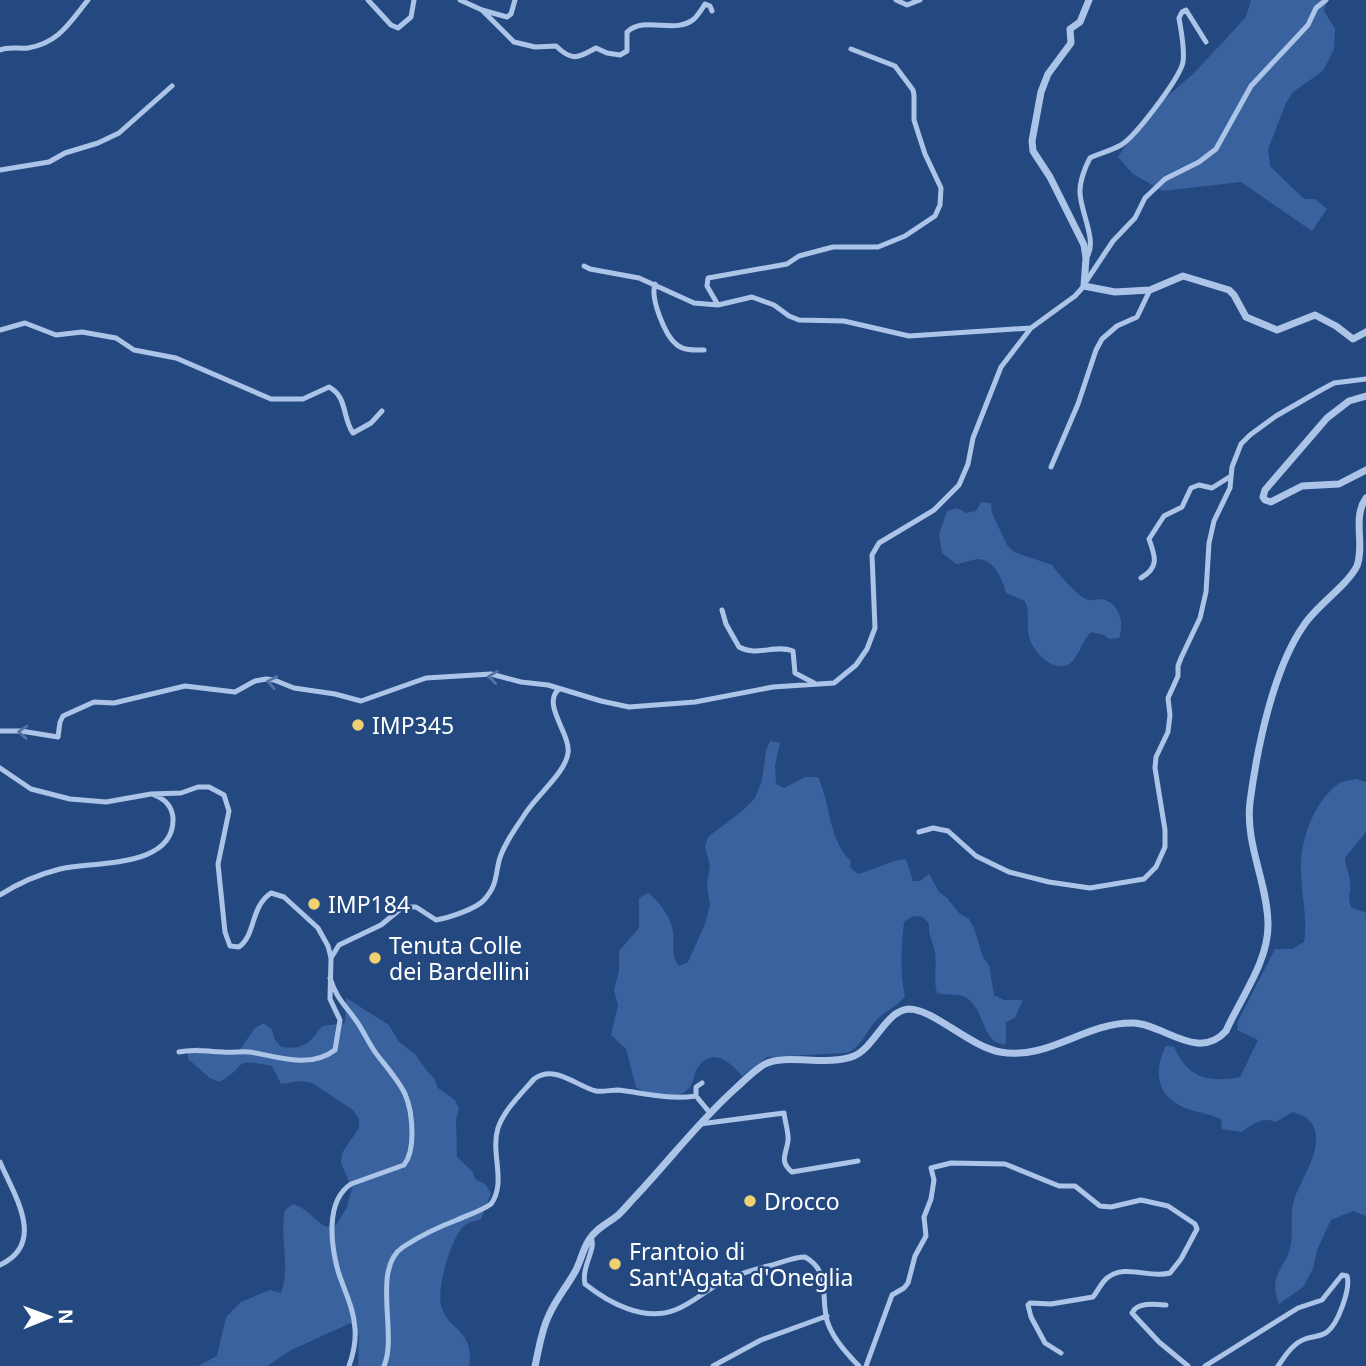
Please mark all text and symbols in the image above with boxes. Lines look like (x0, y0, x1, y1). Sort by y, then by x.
one-way arrow (487, 669, 499, 684)
one-way arrow (267, 675, 278, 690)
place label: IMP345 (372, 709, 454, 741)
marker: IMP345 (350, 717, 366, 733)
one-way arrow (17, 725, 28, 740)
place label: IMP184 (328, 888, 410, 920)
marker: IMP184 (306, 896, 322, 912)
place label: Tenuta Colle dei Bardellini (389, 929, 530, 987)
marker: Tenuta Colle dei Bardellini (367, 950, 383, 966)
place label: Drocco (764, 1185, 840, 1217)
marker: Drocco (742, 1193, 758, 1209)
place label: Frantoio di Sant'Agata d'Oneglia (629, 1235, 853, 1293)
marker: Frantoio di Sant'Agata d'Oneglia (607, 1256, 623, 1272)
north arrow (14, 1282, 84, 1352)
text: N (53, 1309, 79, 1325)

